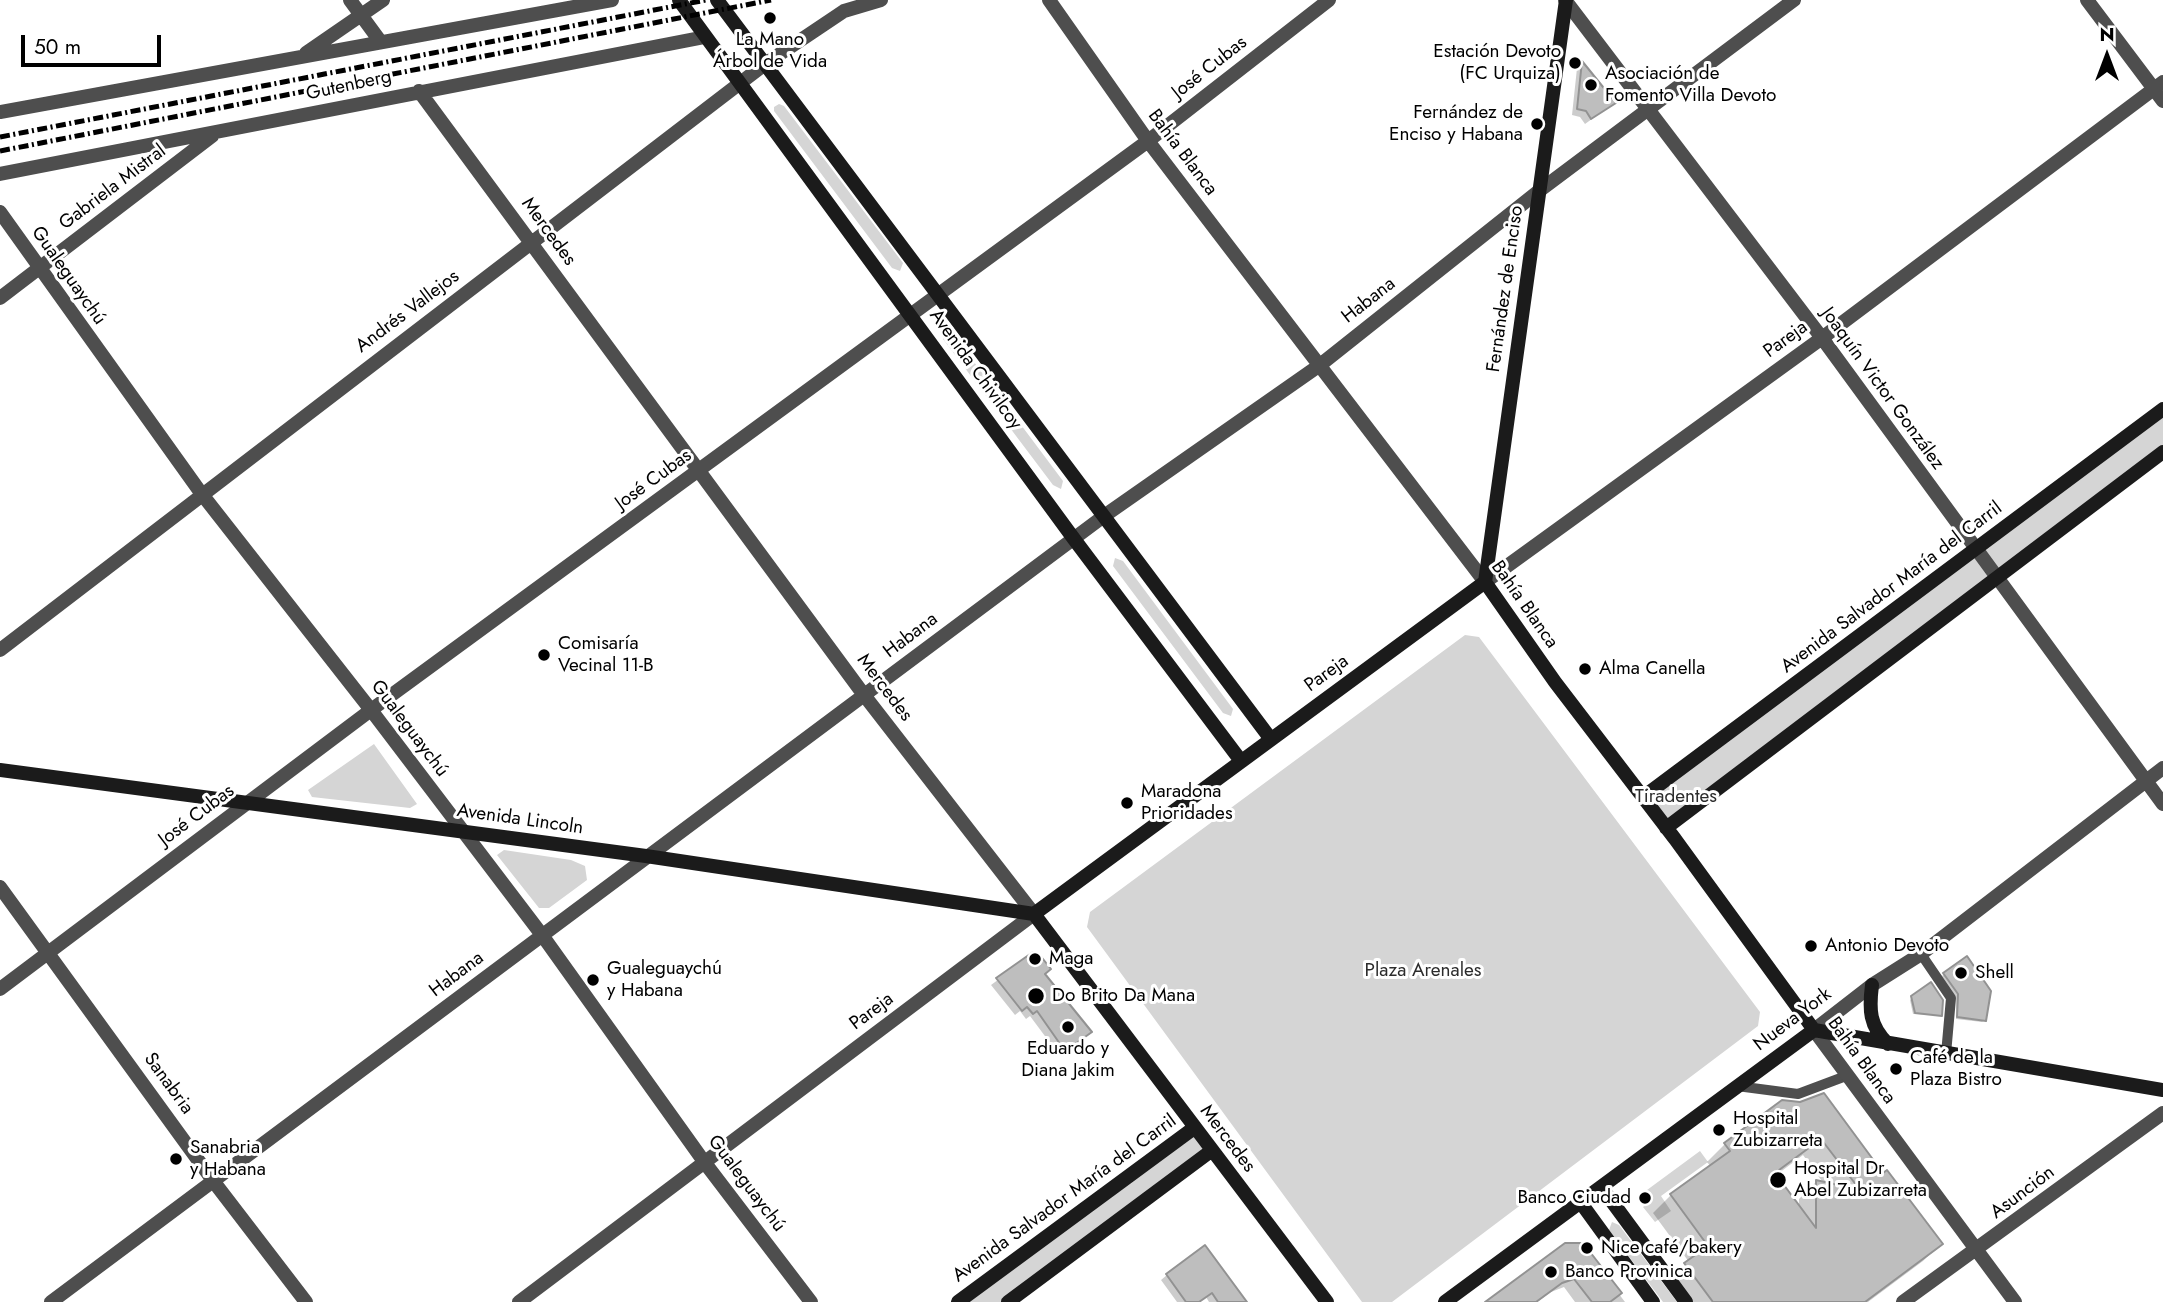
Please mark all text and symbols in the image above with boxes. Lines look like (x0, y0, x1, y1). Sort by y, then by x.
marker: La Mano Árbol de Vida (762, 10, 778, 26)
scale bar (24, 21, 164, 65)
north arrow (2072, 21, 2142, 91)
text: N (2099, 21, 2115, 48)
place label: La Mano Árbol de Vida (713, 29, 827, 73)
text: 50 m (34, 32, 81, 62)
street label: José Cubas (1168, 32, 1252, 104)
place label: Estación Devoto (FC Urquiza) (1433, 41, 1561, 85)
marker: Estación Devoto (FC Urquiza) (1567, 55, 1583, 71)
place label: Asociación de Fomento Villa Devoto (1605, 63, 1776, 107)
street label: Gutenberg (304, 66, 394, 106)
marker: Asociación de Fomento Villa Devoto (1583, 77, 1599, 93)
place label: Fernández de Enciso y Habana (1389, 102, 1523, 146)
street label: Bahía Blanca (1142, 105, 1222, 201)
marker: Fernández de Enciso y Habana (1529, 116, 1545, 132)
street label: Gabriela Mistral (55, 140, 171, 236)
street label: Mercedes (516, 194, 580, 270)
street label: Fernández de Enciso (1483, 204, 1529, 374)
street label: Gualeguaychú (26, 222, 110, 330)
street label: Andrés Vallejos (352, 266, 464, 358)
street label: Habana (1338, 273, 1400, 329)
street label: Joaquín Victor González (1816, 303, 1948, 475)
street label: Avenida Chivilcoy (924, 305, 1026, 435)
street label: Pareja (1760, 316, 1812, 364)
street label: José Cubas (611, 445, 697, 515)
street label: Avenida Salvador María del Carril (1777, 497, 2007, 679)
street label: Bahía Blanca (1485, 557, 1563, 653)
street label: Habana (879, 608, 943, 664)
place label: Comisaría Vecinal 11-B (558, 633, 654, 677)
marker: Comisaría Vecinal 11-B (536, 647, 552, 663)
street label: Mercedes (851, 650, 917, 726)
street label: Pareja (1301, 650, 1353, 698)
place label: Alma Canella (1599, 658, 1705, 680)
marker: Alma Canella (1577, 661, 1593, 677)
street label: Gualeguaychú (365, 676, 453, 782)
street label: José Cubas (155, 780, 239, 852)
place label: Maradona Prioridades (1141, 781, 1233, 825)
park label: Tiradentes (1635, 786, 1717, 808)
marker: Maradona Prioridades (1119, 795, 1135, 811)
street label: Avenida Lincoln (455, 800, 585, 840)
place label: Antonio Devoto (1825, 935, 1949, 957)
marker: Antonio Devoto (1803, 938, 1819, 954)
street label: Habana (425, 947, 489, 1003)
place label: Maga (1049, 948, 1093, 970)
marker: Maga (1027, 951, 1043, 967)
place label: Gualeguaychú y Habana (607, 958, 722, 1002)
park label: Plaza Arenales (1365, 960, 1481, 982)
place label: Shell (1975, 962, 2014, 984)
marker: Shell (1953, 965, 1969, 981)
marker: Gualeguaychú y Habana (585, 972, 601, 988)
street label: Nueva York (1750, 983, 1836, 1057)
place label: Do Brito Da Mana (1052, 985, 1195, 1007)
marker: Do Brito Da Mana (1026, 986, 1046, 1006)
street label: Pareja (846, 988, 898, 1036)
street label: Bahía Blanca (1822, 1013, 1900, 1109)
marker: Eduardo y Diana Jakim (1060, 1019, 1076, 1035)
place label: Eduardo y Diana Jakim (1021, 1038, 1115, 1082)
place label: Café de la Plaza Bistro (1910, 1047, 2002, 1091)
street label: Sanabria (138, 1049, 198, 1119)
marker: Café de la Plaza Bistro (1888, 1061, 1904, 1077)
street label: Mercedes (1194, 1101, 1260, 1177)
place label: Hospital Zubizarreta (1733, 1108, 1823, 1152)
street label: Avenida Salvador María del Carril (949, 1110, 1181, 1288)
marker: Hospital Zubizarreta (1711, 1122, 1727, 1138)
street label: Gualeguaychú (702, 1131, 790, 1237)
place label: Sanabria y Habana (190, 1137, 266, 1181)
marker: Sanabria y Habana (168, 1151, 184, 1167)
place label: Hospital Dr Abel Zubizarreta (1794, 1158, 1927, 1202)
street label: Asunción (1986, 1161, 2060, 1225)
marker: Hospital Dr Abel Zubizarreta (1768, 1170, 1788, 1190)
place label: Banco Ciudad (1517, 1187, 1631, 1209)
marker: Banco Ciudad (1637, 1190, 1653, 1206)
place label: Nice café/bakery (1601, 1237, 1742, 1259)
marker: Nice café/bakery (1579, 1240, 1595, 1256)
place label: Banco Provinica (1565, 1261, 1693, 1283)
marker: Banco Provinica (1543, 1264, 1559, 1280)

